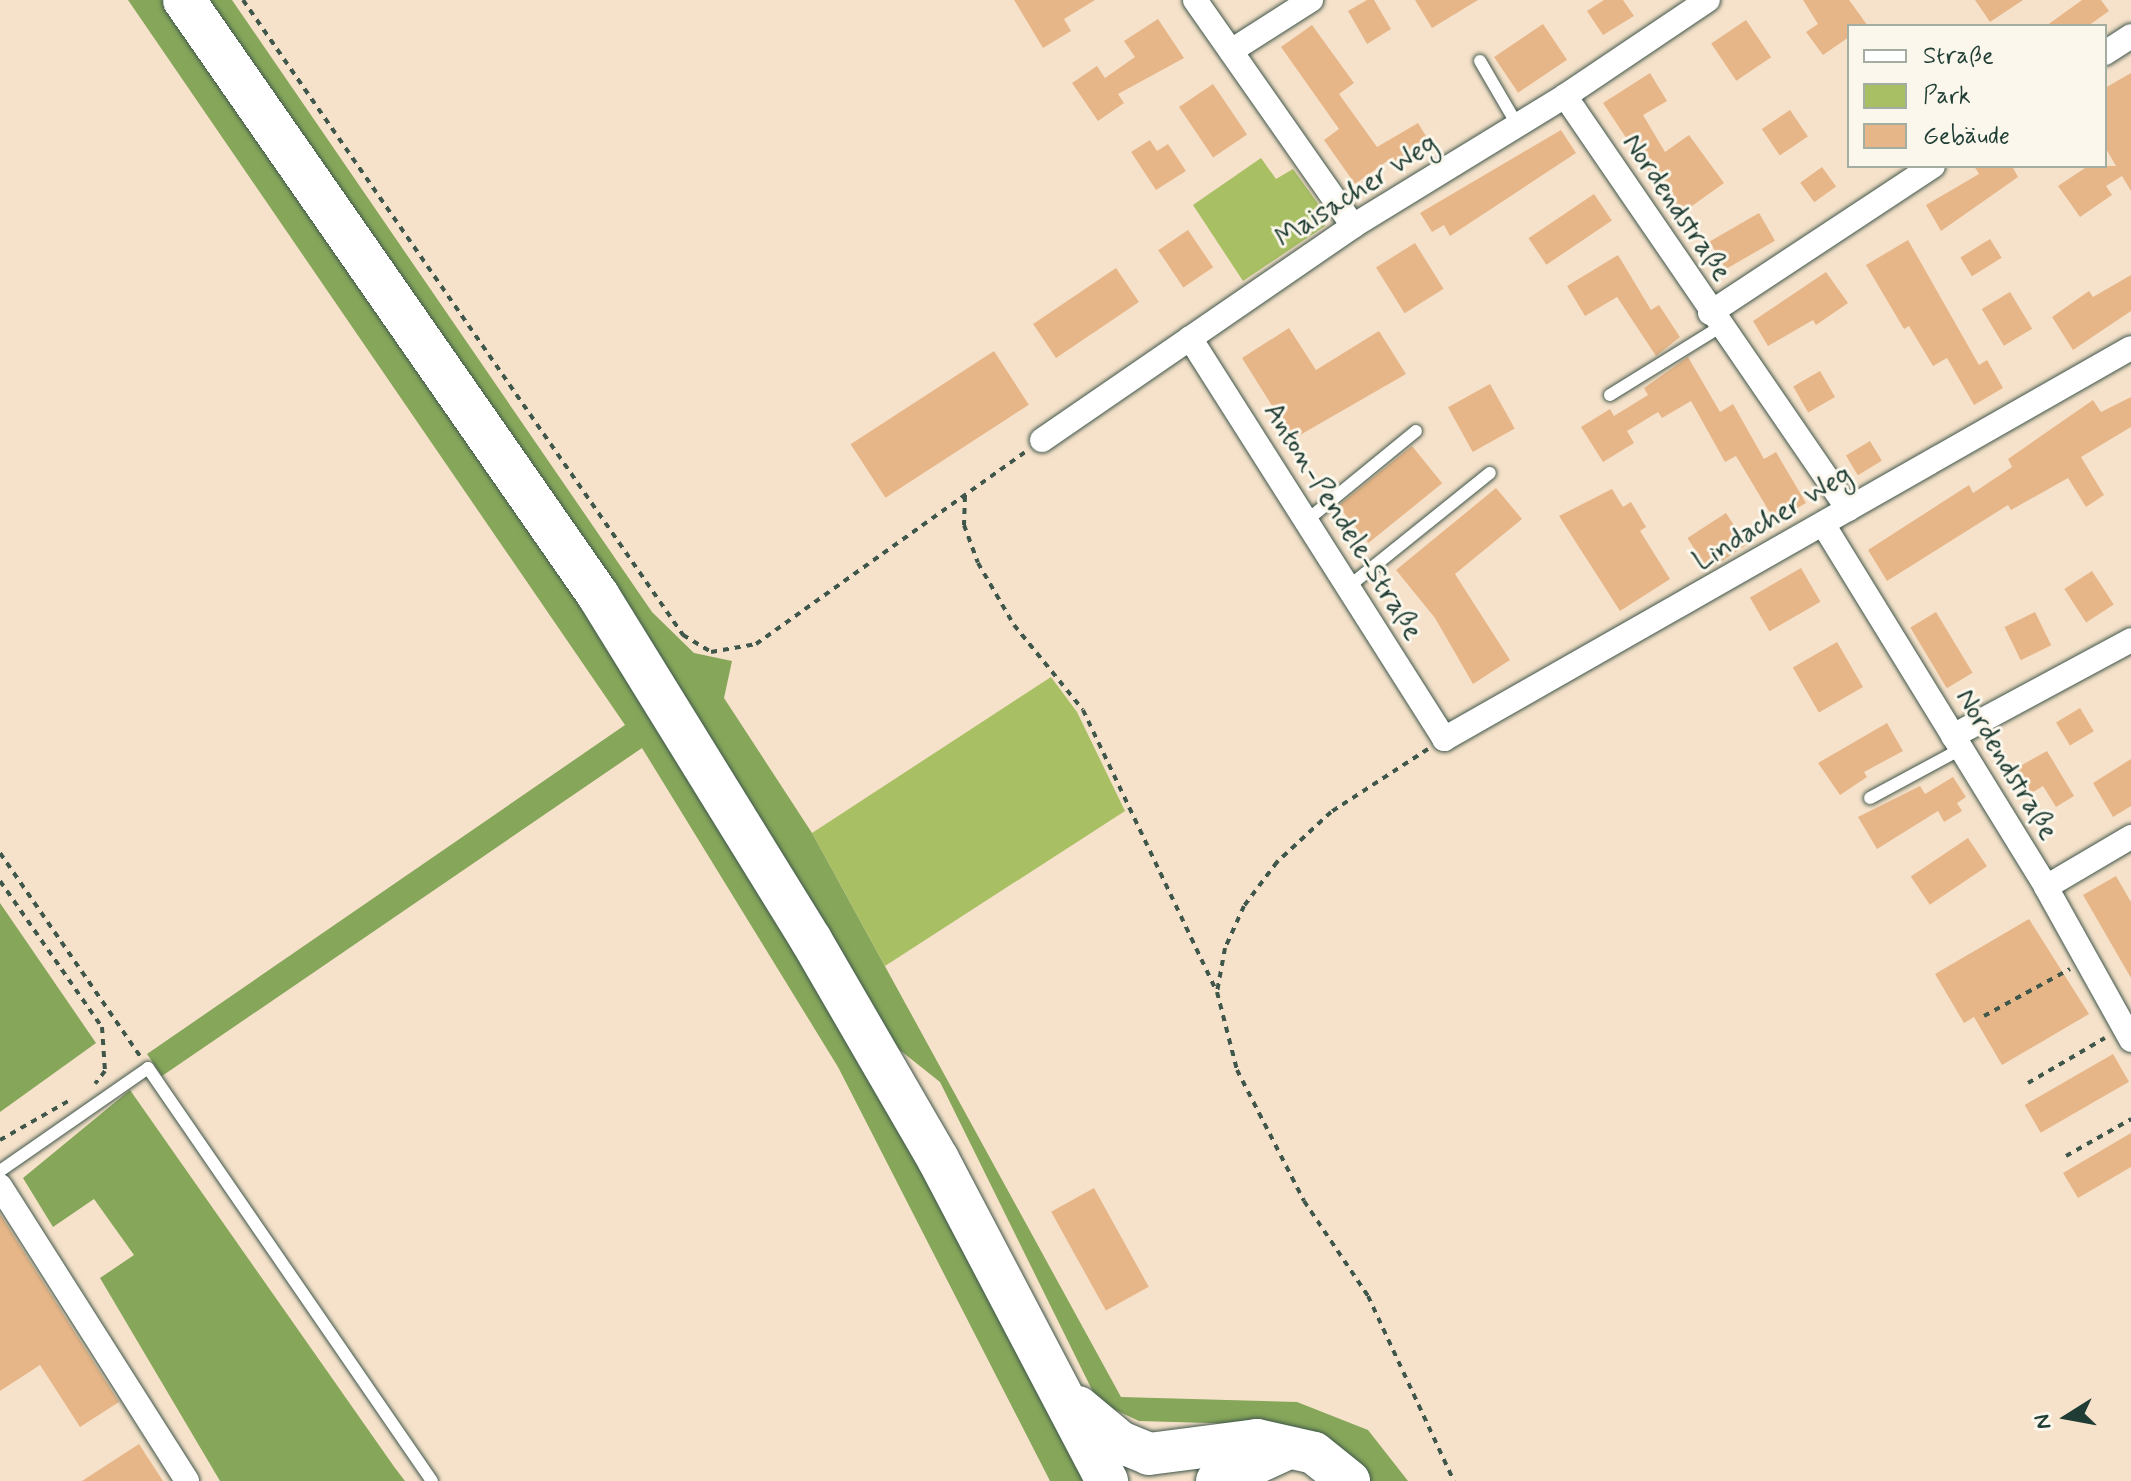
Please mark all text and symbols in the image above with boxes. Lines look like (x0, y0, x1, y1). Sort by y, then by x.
legend (1847, 24, 2107, 168)
text: Straße (1923, 41, 1994, 72)
text: Park (1923, 81, 1971, 112)
text: Gebäude (1923, 121, 2010, 152)
street label: Maisacher Weg (1270, 127, 1444, 257)
street label: Nordendstraße (1614, 128, 1738, 288)
street label: Anton-Pendele-Straße (1255, 397, 1429, 647)
street label: Lindacher Weg (1687, 458, 1859, 580)
street label: Nordendstraße (1948, 683, 2064, 847)
north arrow (2027, 1377, 2107, 1457)
text: N (2028, 1412, 2059, 1431)

